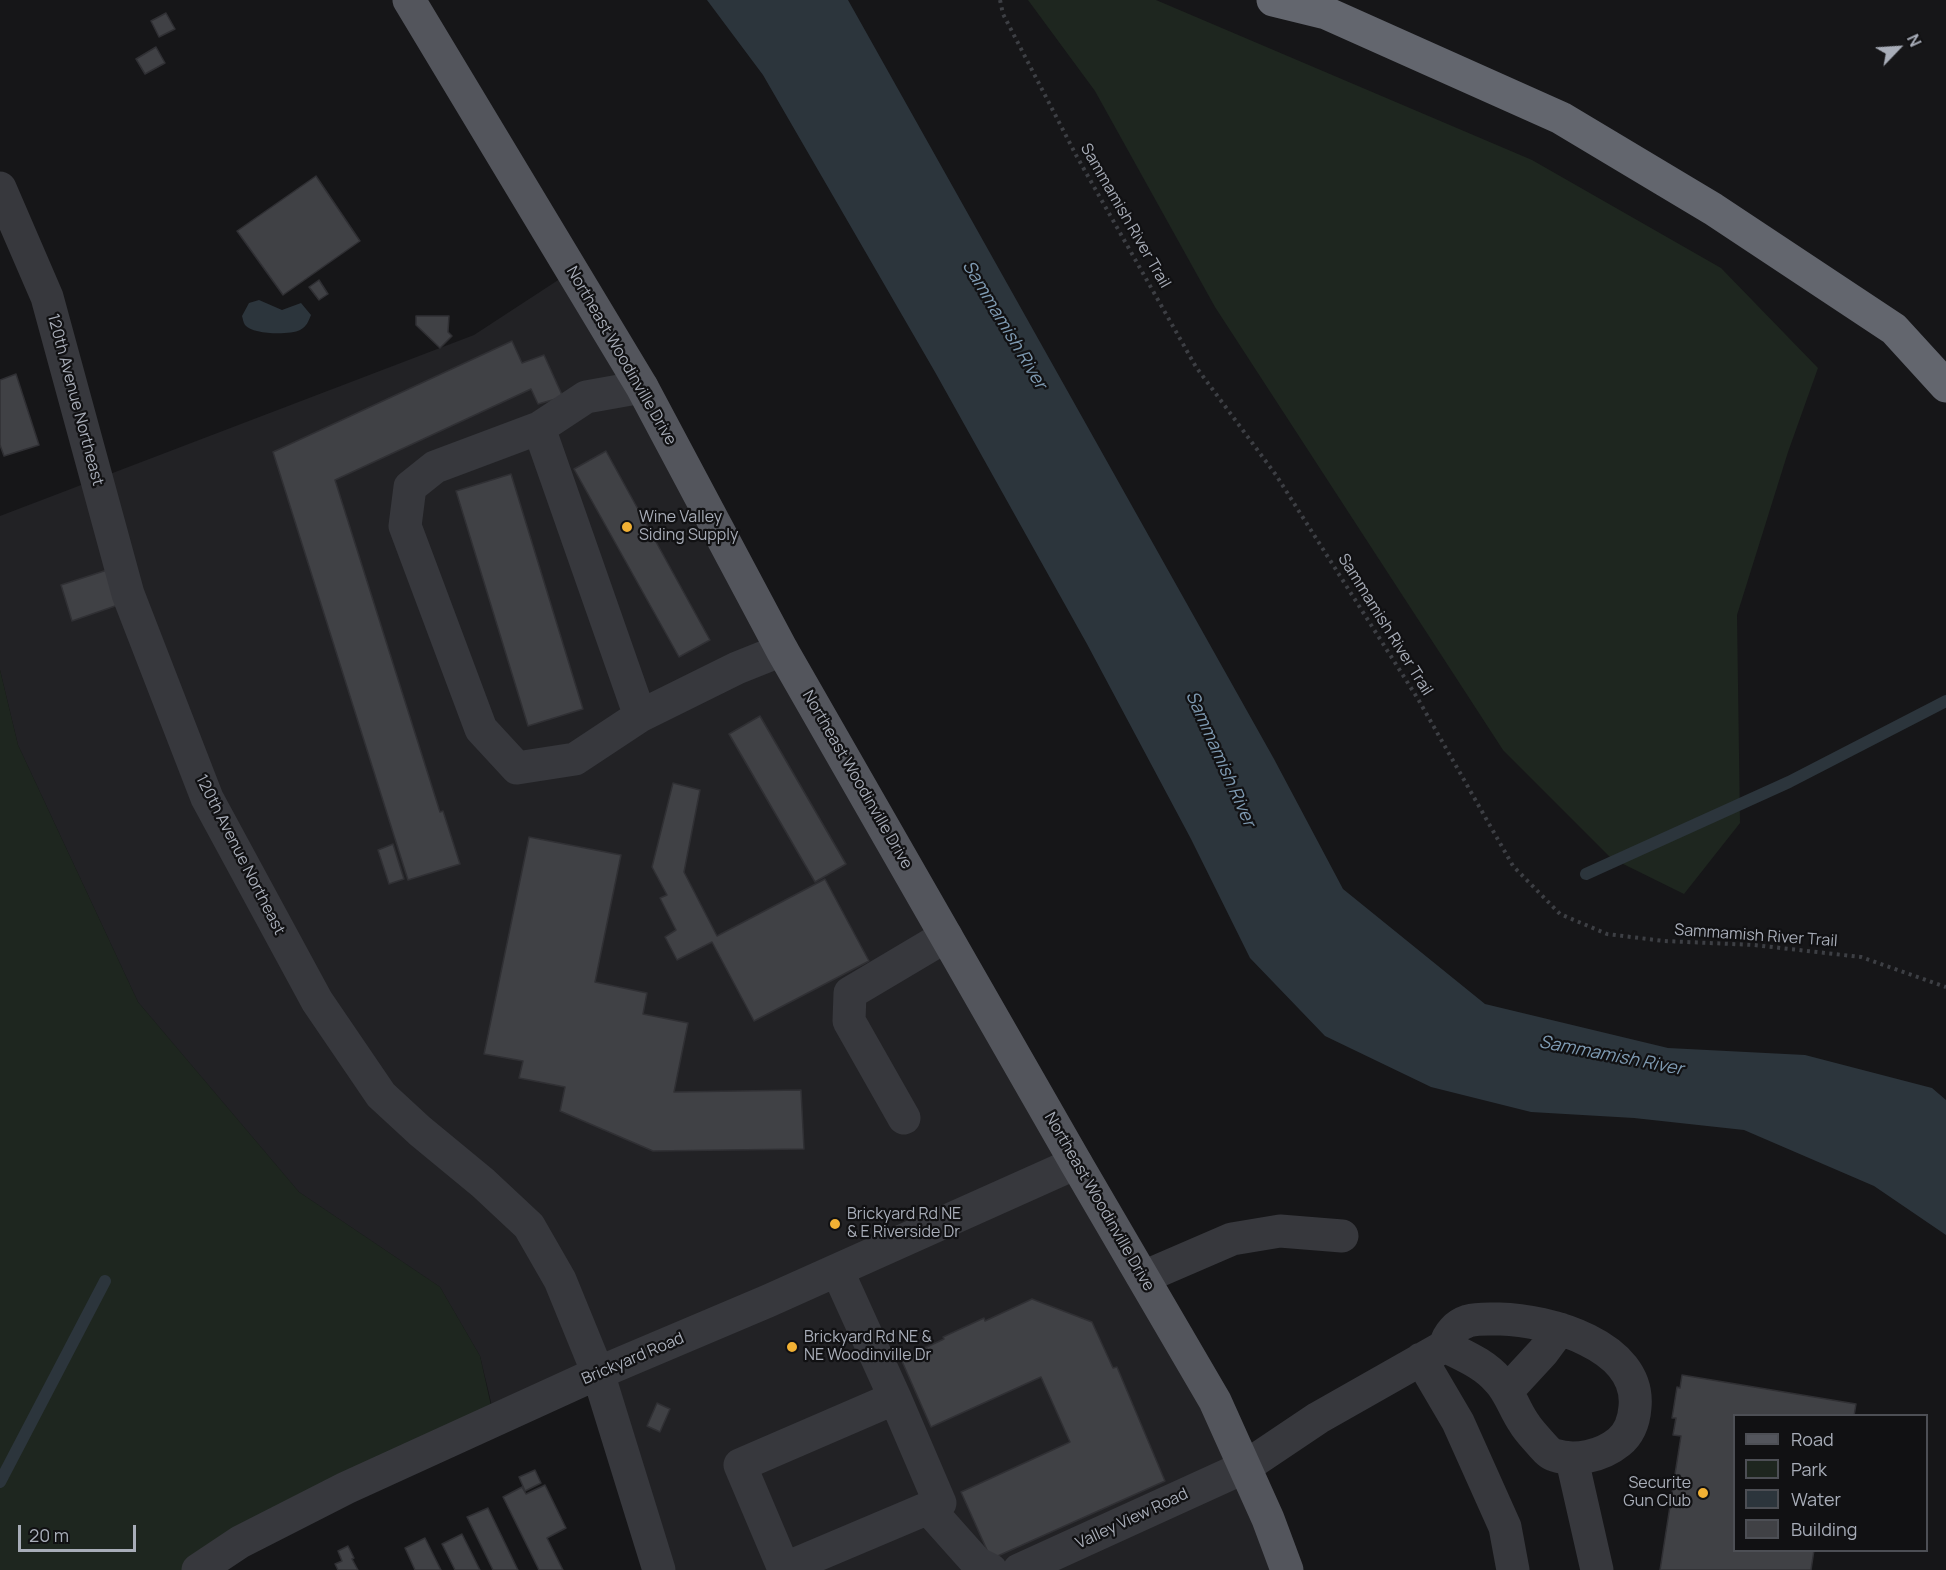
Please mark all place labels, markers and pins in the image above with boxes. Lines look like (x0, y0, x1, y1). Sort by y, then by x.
place label: Wine Valley Siding Supply (639, 508, 738, 546)
marker: Wine Valley Siding Supply (620, 520, 634, 534)
place label: Brickyard Rd NE & E Riverside Dr (847, 1205, 961, 1243)
marker: Brickyard Rd NE & E Riverside Dr (828, 1217, 842, 1231)
place label: Brickyard Rd NE & NE Woodinville Dr (804, 1328, 932, 1366)
marker: Brickyard Rd NE & NE Woodinville Dr (785, 1340, 799, 1354)
place label: Securite Gun Club (1623, 1474, 1691, 1512)
marker: Securite Gun Club (1696, 1486, 1710, 1500)

